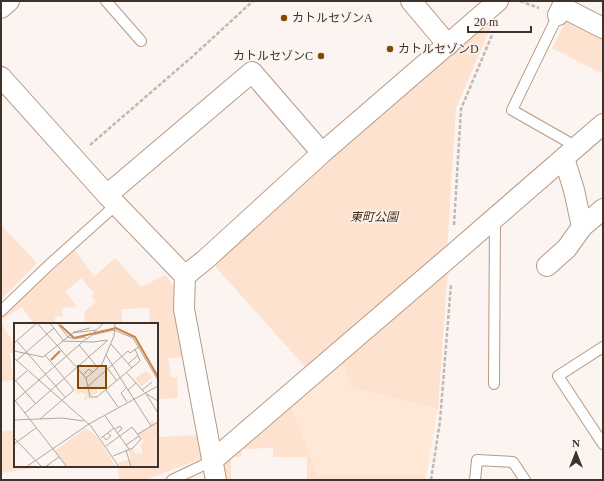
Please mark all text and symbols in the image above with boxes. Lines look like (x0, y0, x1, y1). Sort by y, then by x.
scale bar (468, 8, 531, 34)
place label: カトルセゾンA (292, 11, 373, 25)
marker: カトルセゾンA (279, 13, 289, 23)
text: 20 m (474, 15, 499, 29)
place label: カトルセゾンD (398, 42, 479, 56)
marker: カトルセゾンD (385, 44, 395, 54)
place label: カトルセゾンC (233, 49, 313, 63)
marker: カトルセゾンC (316, 51, 326, 61)
park label: 東町公園 (350, 210, 400, 224)
inset map (14, 323, 158, 467)
north arrow (556, 433, 596, 473)
text: N (572, 437, 580, 449)

